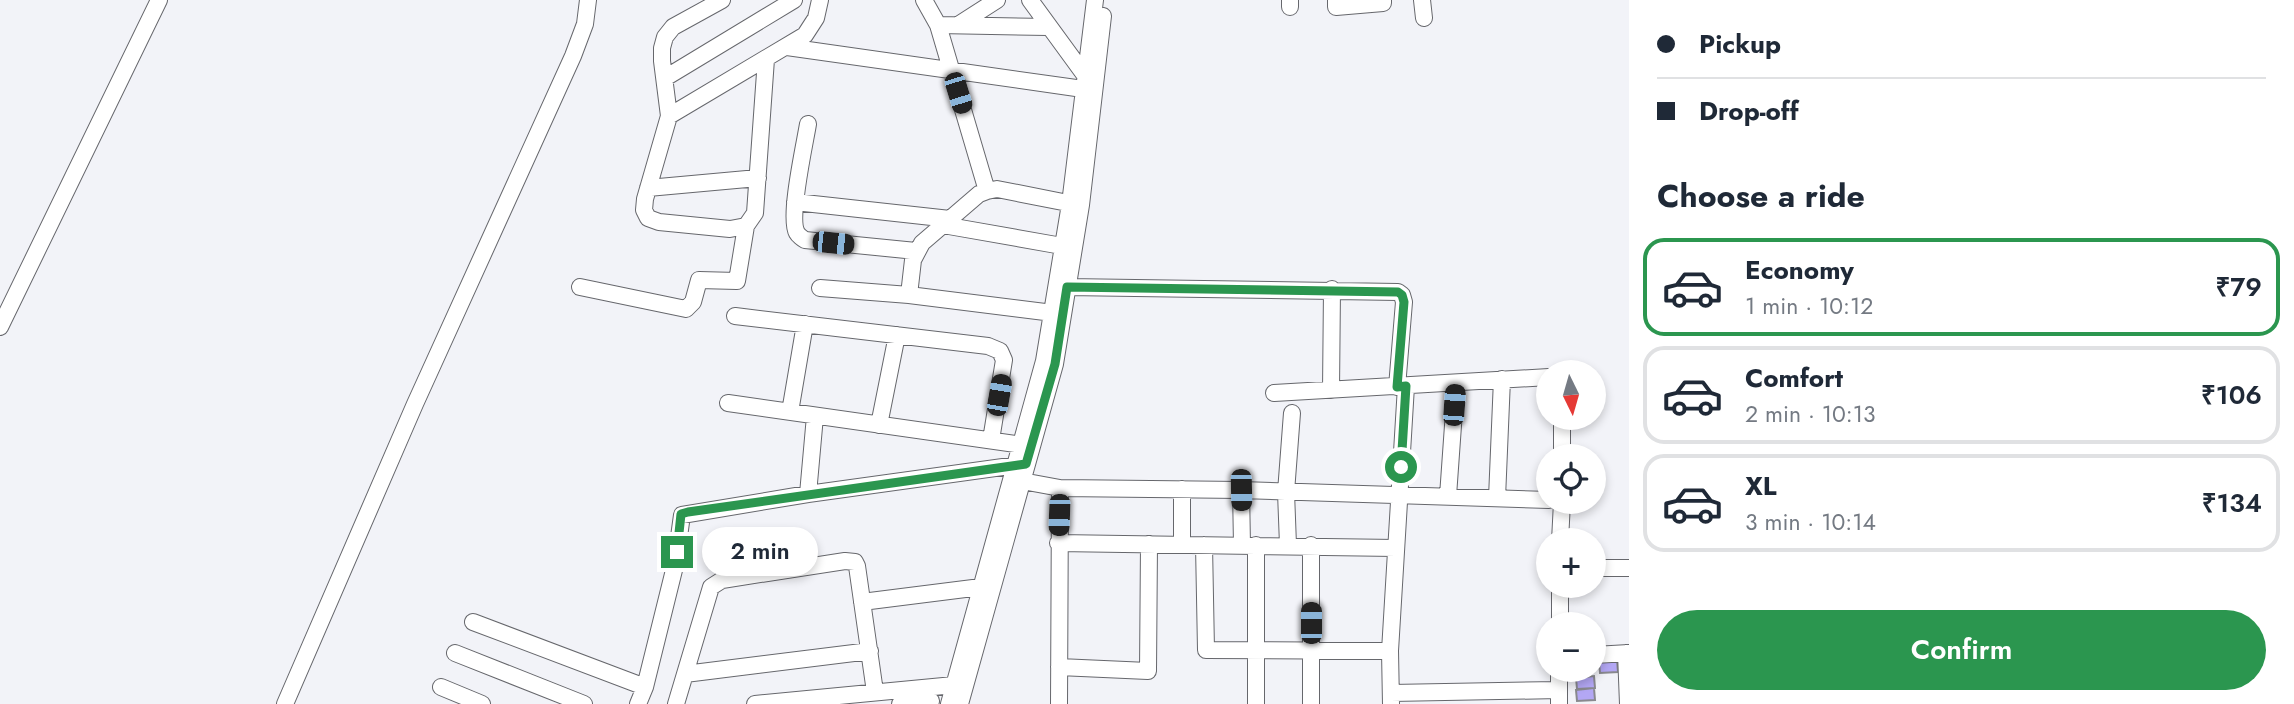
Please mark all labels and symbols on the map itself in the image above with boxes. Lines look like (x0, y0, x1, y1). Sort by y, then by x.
car (942, 70, 975, 116)
car (812, 230, 855, 256)
north arrow (1536, 360, 1606, 430)
car (986, 372, 1013, 418)
car (1443, 383, 1466, 427)
route start (1385, 451, 1417, 483)
car (1231, 469, 1252, 511)
car (1048, 494, 1071, 536)
callout: 2 min (702, 528, 817, 576)
route end (661, 536, 693, 568)
car (1301, 602, 1322, 644)

